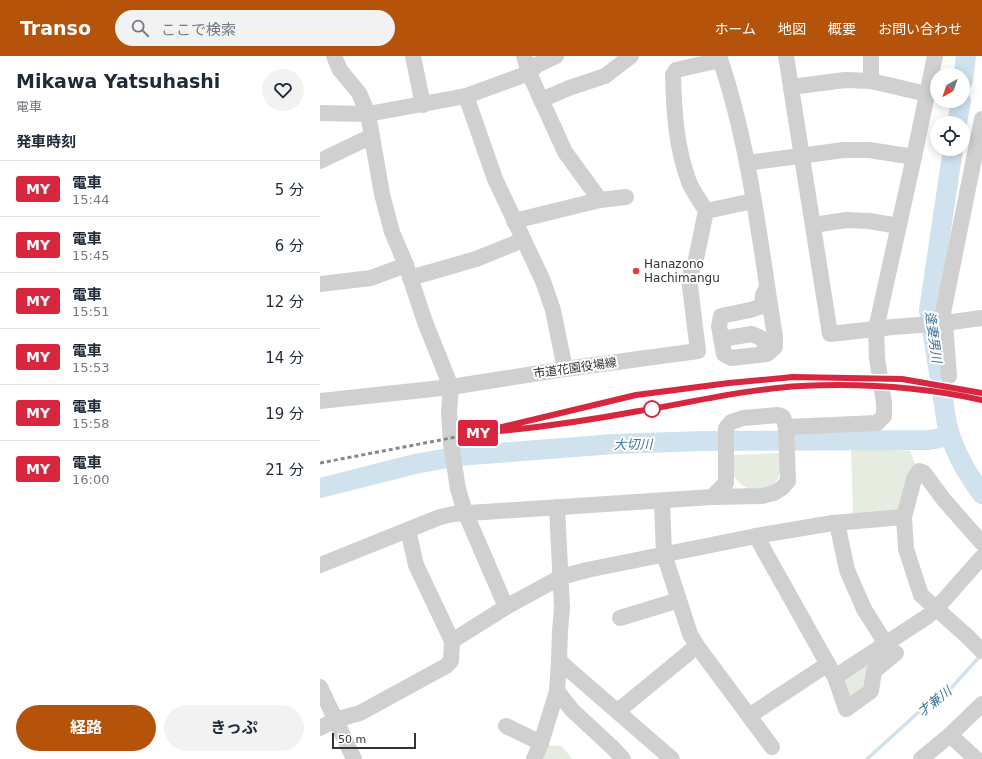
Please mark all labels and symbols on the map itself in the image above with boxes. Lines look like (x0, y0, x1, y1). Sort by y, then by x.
north arrow (930, 68, 970, 108)
place label: Hanazono Hachimangu (644, 257, 720, 285)
marker: Hanazono Hachimangu (631, 266, 641, 276)
water label: 逢妻男川 (922, 310, 945, 366)
street label: 市道花園役場線 (532, 355, 618, 381)
unlabelled marker (643, 400, 661, 418)
line badge: MY (460, 420, 496, 446)
water label: 大切川 (613, 437, 655, 452)
water label: 才兼川 (914, 682, 956, 719)
scale bar (332, 731, 416, 750)

